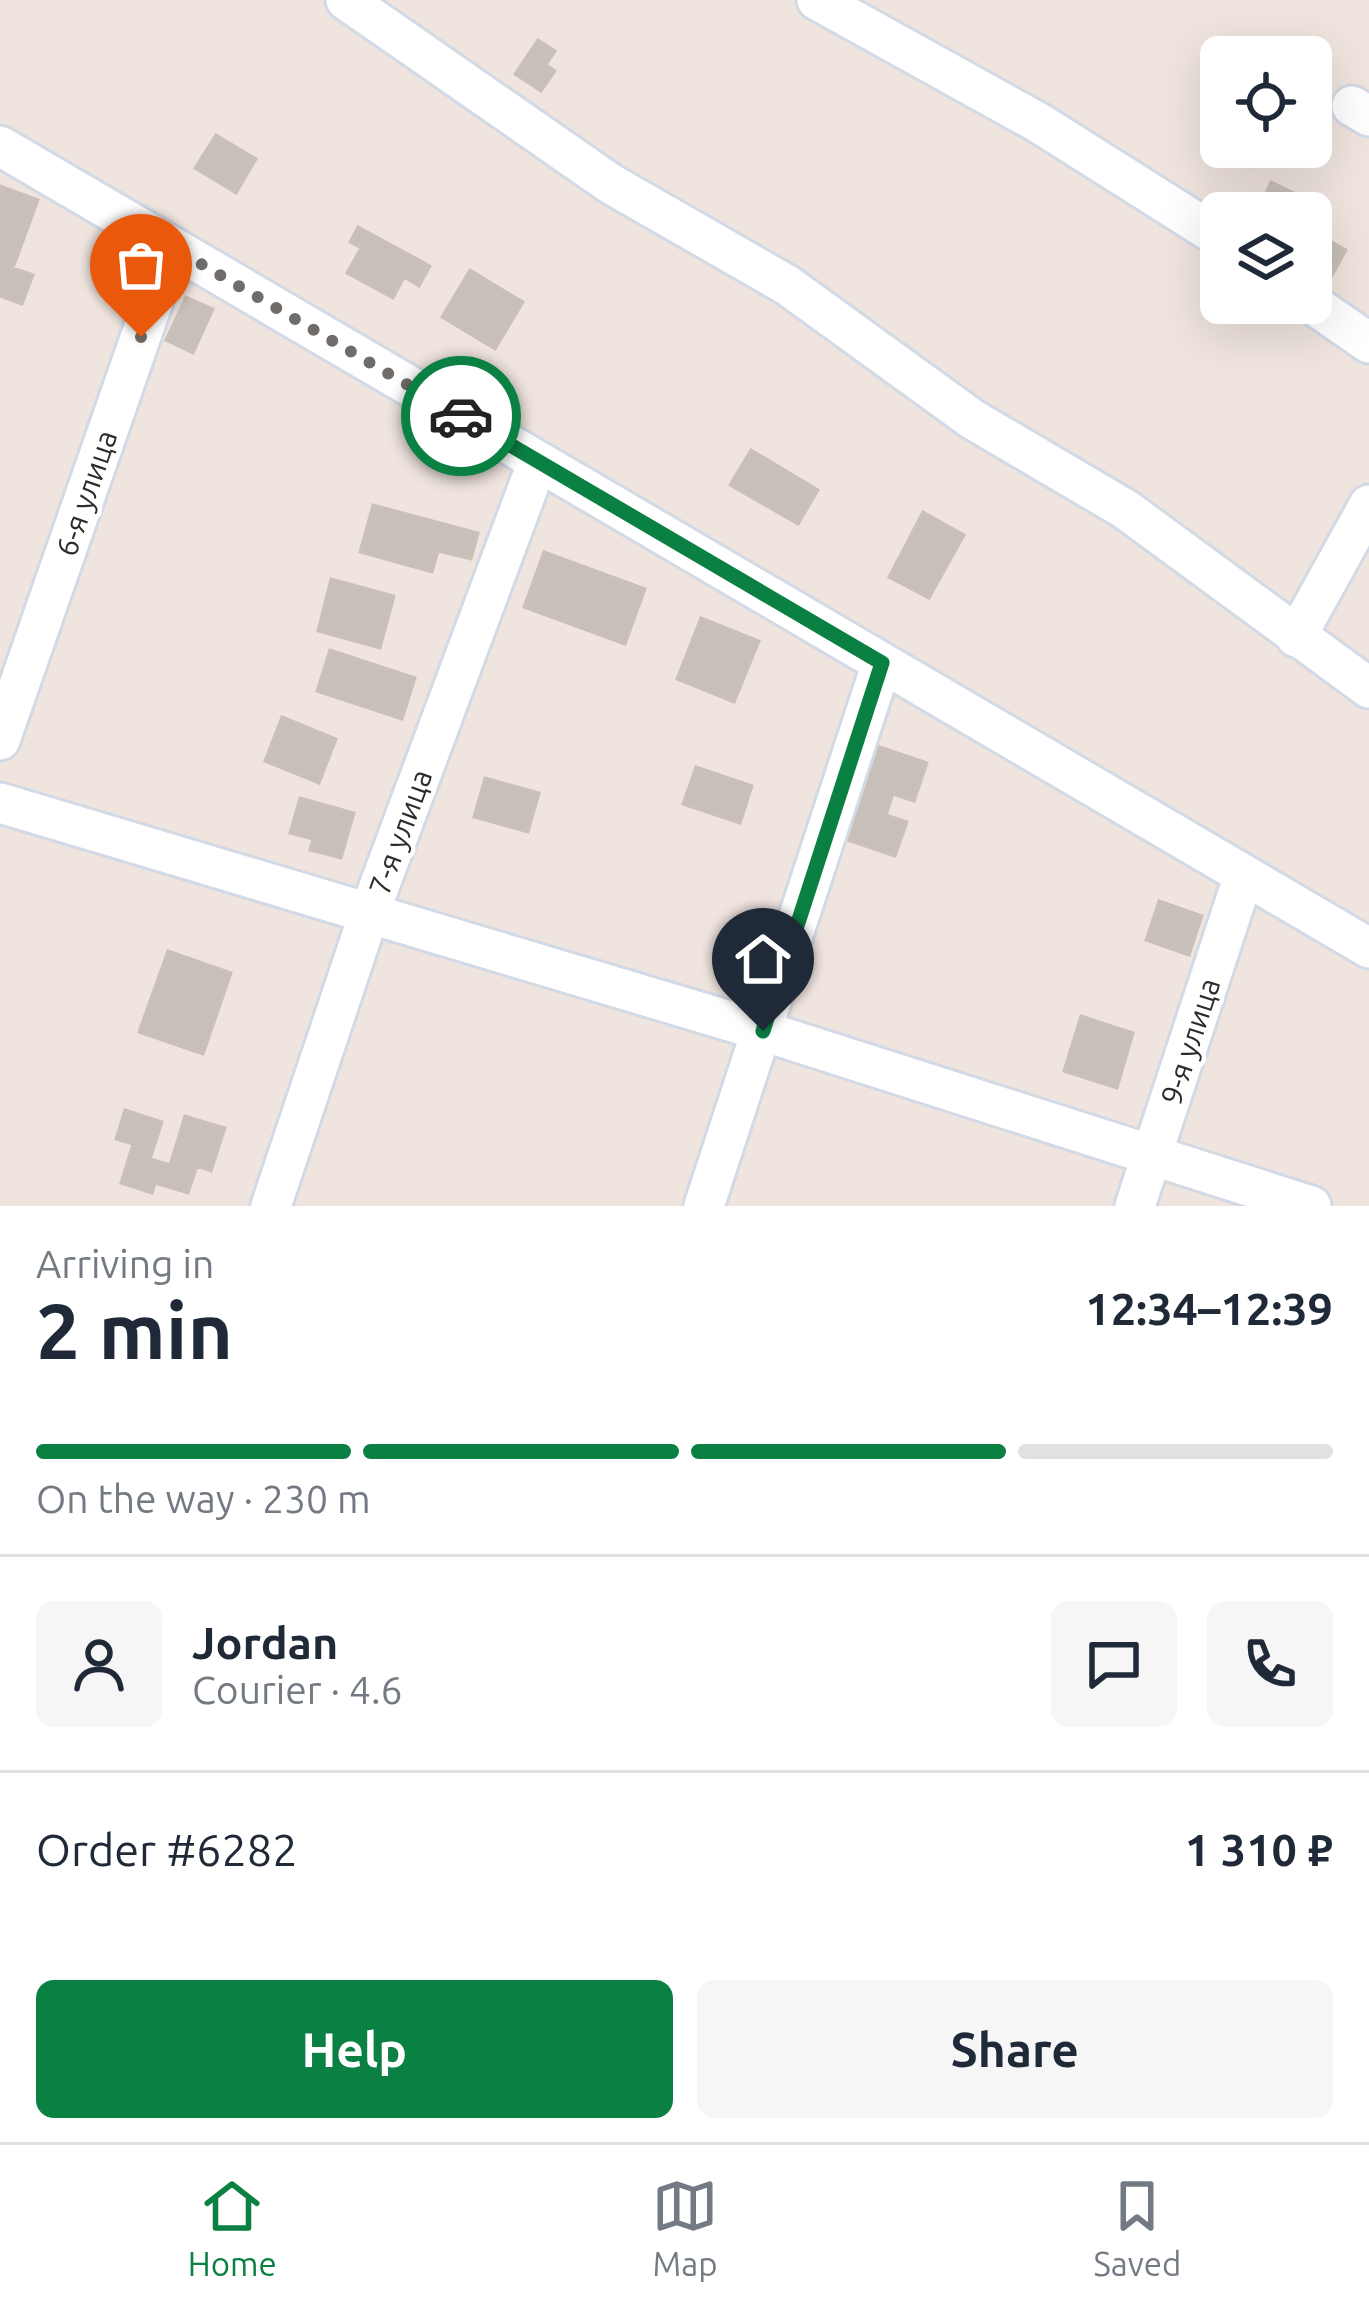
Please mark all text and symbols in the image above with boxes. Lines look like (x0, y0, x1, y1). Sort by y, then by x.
map controls (1200, 36, 1332, 324)
button: locate (1200, 36, 1332, 168)
button: layers (1200, 192, 1332, 324)
pin (90, 214, 192, 337)
icon: bag (108, 232, 174, 298)
courier (401, 356, 521, 476)
icon: car (428, 383, 494, 449)
street label: 6-я улица (49, 426, 123, 560)
street label: 7-я улица (362, 765, 438, 899)
pin (712, 908, 814, 1031)
icon: home (730, 926, 796, 992)
street label: 9-я улица (1154, 974, 1226, 1108)
text: Arriving in (36, 1242, 214, 1285)
text: 12:34–12:39 (1085, 1283, 1333, 1334)
text: 2 min (36, 1286, 233, 1374)
text: On the way · 230 m (36, 1477, 371, 1520)
button: person (36, 1601, 162, 1727)
button: chat (1051, 1601, 1177, 1727)
button: phone (1207, 1601, 1333, 1727)
text: Jordan (192, 1617, 338, 1668)
text: Courier · 4.6 (192, 1668, 403, 1711)
text: Order #6282 (36, 1824, 298, 1875)
text: 1 310 ₽ (1185, 1824, 1333, 1875)
button: Help (36, 1980, 673, 2118)
button: Share (697, 1980, 1333, 2118)
tab: Home (188, 2173, 277, 2282)
tab: Map (652, 2173, 718, 2282)
tab: Saved (1093, 2173, 1181, 2282)

